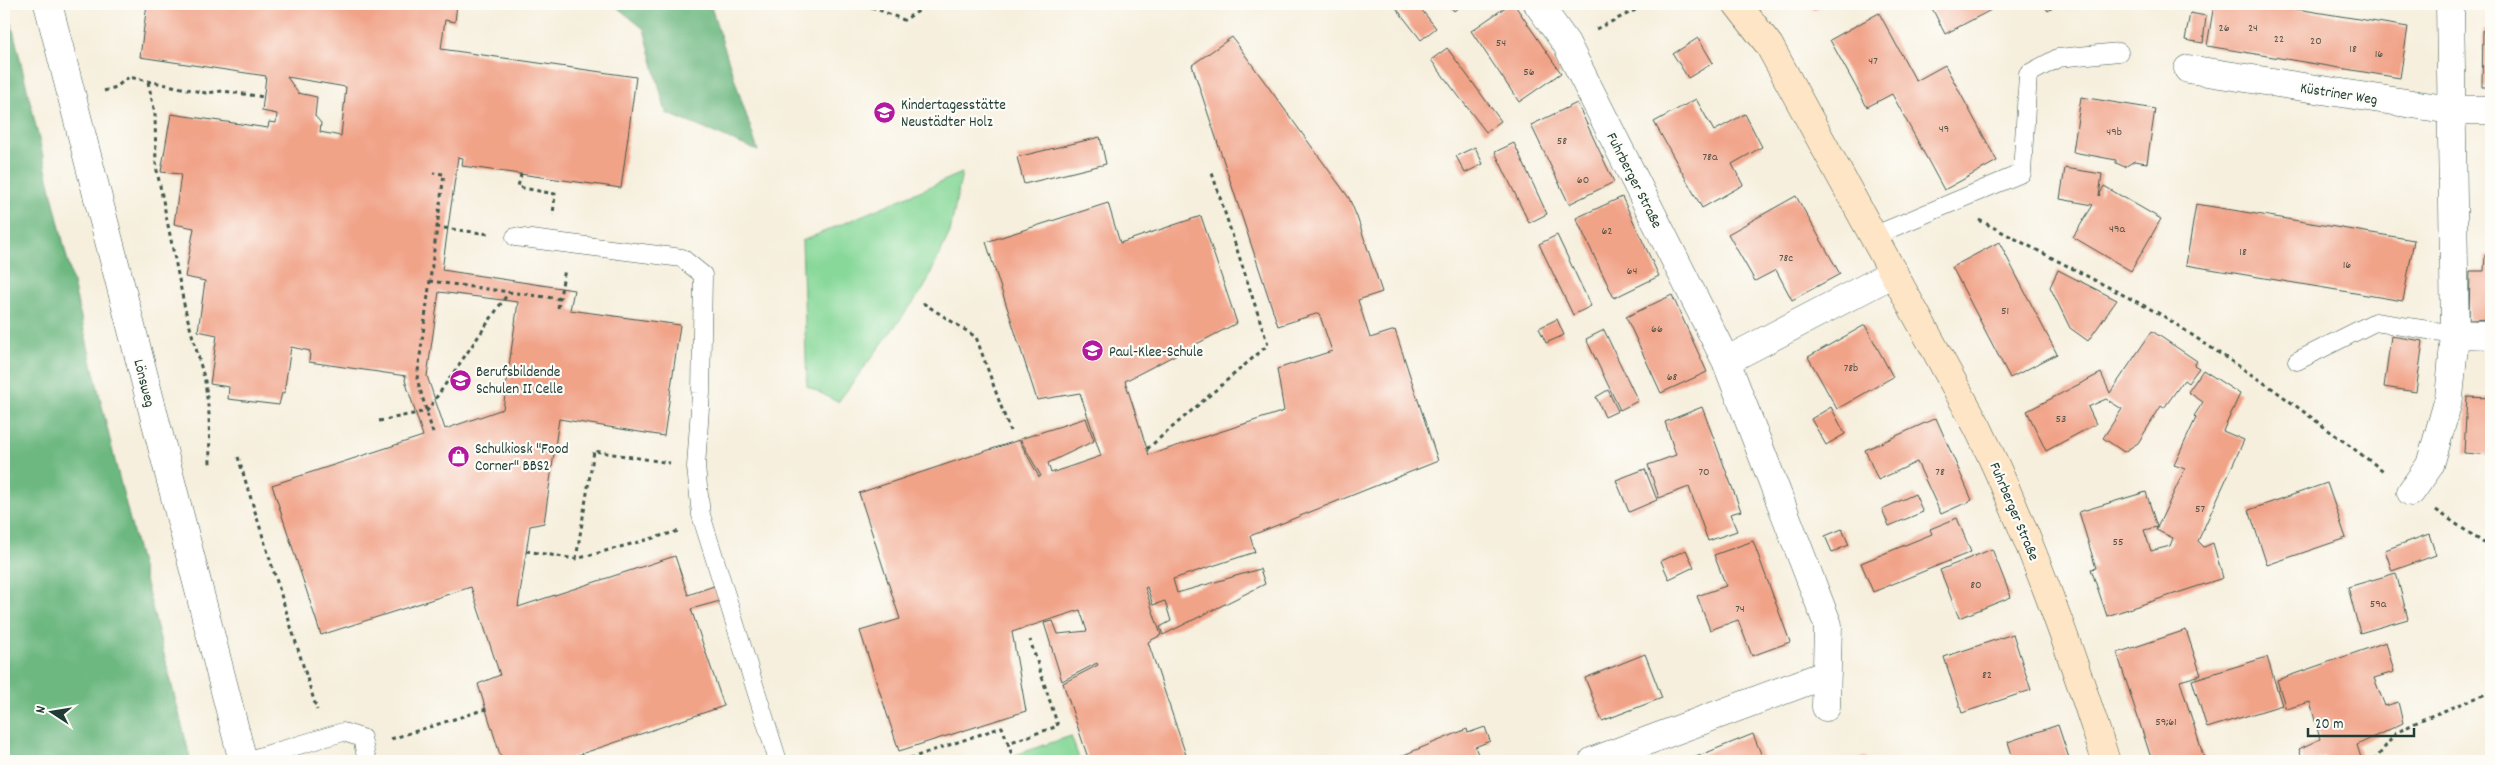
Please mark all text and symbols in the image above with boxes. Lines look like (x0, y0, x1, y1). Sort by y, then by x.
house number: 26 (2218, 20, 2230, 37)
house number: 24 (2248, 20, 2258, 37)
house number: 22 (2274, 31, 2284, 48)
house number: 20 (2310, 33, 2322, 50)
house number: 54 (1496, 35, 1506, 52)
house number: 18 (2349, 41, 2357, 58)
house number: 16 (2375, 46, 2383, 63)
house number: 47 (1868, 53, 1878, 70)
house number: 56 (1523, 64, 1535, 81)
street label: Küstriner Weg (2299, 78, 2379, 112)
place label: Kindertagesstätte Neustädter Holz (901, 95, 1006, 134)
school or university icon: Kindertagesstätte Neustädter Holz (873, 101, 897, 125)
house number: 49 (1939, 121, 1949, 138)
house number: 49b (2106, 124, 2122, 141)
street label: Fuhrberger Straße (1600, 129, 1667, 233)
house number: 58 (1557, 133, 1567, 150)
house number: 78a (1702, 149, 1718, 166)
house number: 60 (1577, 172, 1589, 189)
house number: 49a (2109, 221, 2125, 238)
house number: 62 (1601, 223, 1613, 240)
house number: 18 (2239, 244, 2247, 261)
house number: 78c (1779, 250, 1793, 267)
house number: 16 (2343, 257, 2351, 274)
house number: 64 (1627, 263, 1637, 280)
house number: 51 (2001, 303, 2009, 320)
house number: 66 (1651, 321, 1663, 338)
school or university icon: Paul-Klee-Schule (1081, 339, 1105, 363)
place label: Paul-Klee-Schule (1109, 342, 1203, 364)
street label: Lönsweg (126, 357, 160, 410)
house number: 78b (1844, 360, 1858, 377)
place label: Berufsbildende Schulen II Celle (476, 362, 563, 401)
school or university icon: Berufsbildende Schulen II Celle (448, 368, 472, 392)
house number: 68 (1667, 369, 1678, 386)
house number: 53 (2056, 411, 2066, 428)
place label: Schulkiosk "Food Corner" BBS2 (475, 439, 568, 478)
shop icon: Schulkiosk "Food Corner" BBS2 (447, 445, 471, 469)
street label: Fuhrberger Straße (1983, 459, 2044, 565)
house number: 70 (1698, 464, 1710, 481)
house number: 78 (1935, 464, 1945, 481)
house number: 57 (2195, 501, 2205, 518)
house number: 55 (2112, 534, 2124, 551)
house number: 80 (1970, 577, 1982, 594)
house number: 59a (2370, 596, 2387, 613)
house number: 74 (1735, 601, 1745, 618)
house number: 82 (1982, 667, 1992, 684)
north arrow (28, 688, 78, 738)
text: N (31, 704, 52, 715)
scale bar (2308, 705, 2414, 737)
house number: 59;61 (2155, 714, 2177, 731)
text: 20 m (2315, 714, 2343, 736)

